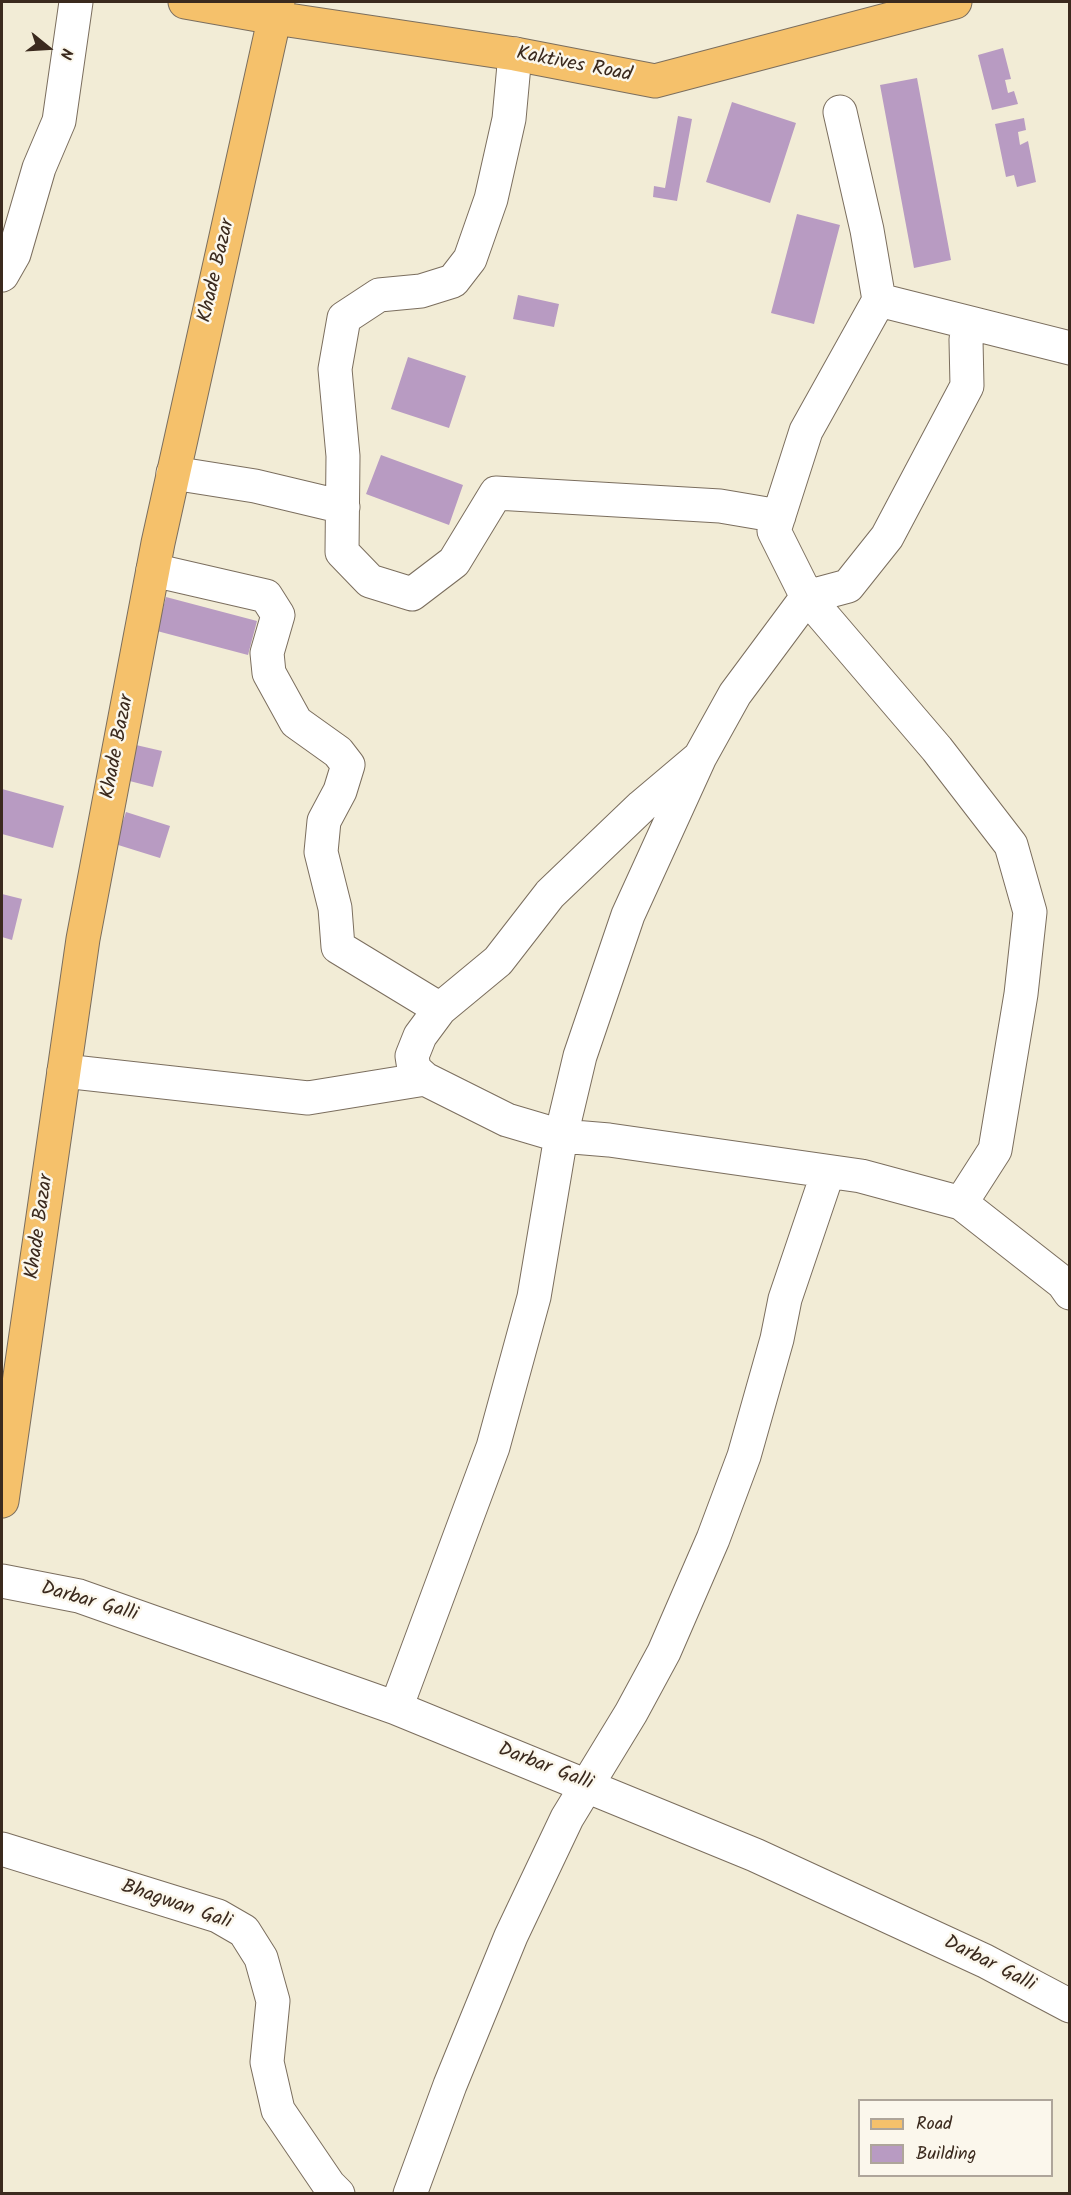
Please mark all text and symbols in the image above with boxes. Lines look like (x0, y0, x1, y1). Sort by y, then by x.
north arrow (18, 18, 78, 78)
street label: Kaktives Road (514, 43, 634, 89)
text: N (52, 45, 79, 62)
street label: Khade Bazar (194, 217, 242, 325)
street label: Khade Bazar (97, 693, 141, 801)
street label: Khade Bazar (22, 1173, 60, 1281)
street label: Darbar Galli (38, 1578, 140, 1628)
street label: Darbar Galli (494, 1739, 596, 1797)
street label: Bhagwan Gali (118, 1876, 234, 1936)
street label: Darbar Galli (939, 1932, 1039, 1998)
legend (858, 2099, 1053, 2177)
text: Road (916, 2110, 952, 2139)
text: Building (916, 2140, 976, 2169)

